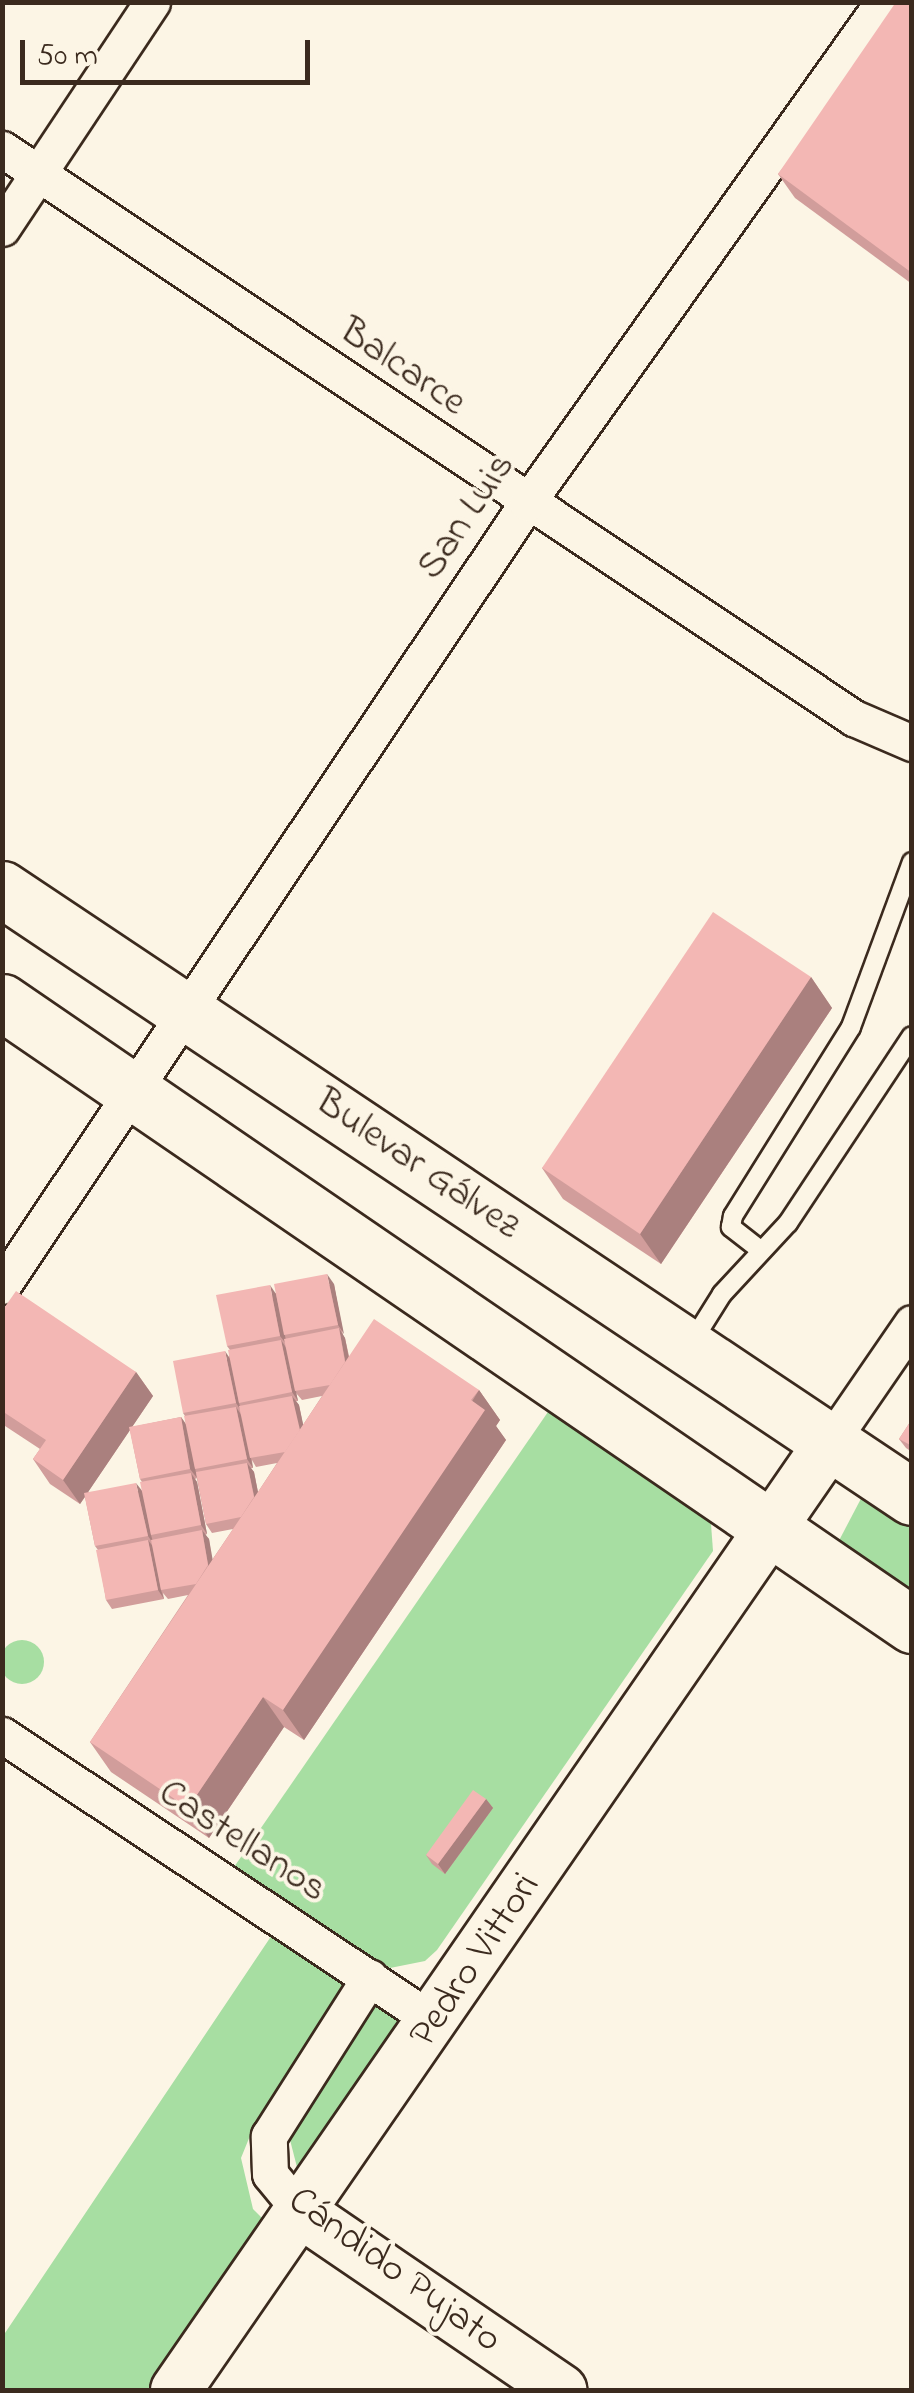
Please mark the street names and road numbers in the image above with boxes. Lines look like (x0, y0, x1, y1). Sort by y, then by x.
street label: Balcarce (329, 308, 475, 428)
street label: San Luis (407, 445, 527, 589)
street label: Bulevar Gálvez (305, 1079, 529, 1251)
street label: Castellanos (149, 1770, 335, 1914)
street label: Pedro Vittori (400, 1865, 552, 2057)
street label: Cándido Pujato (278, 2177, 510, 2365)

